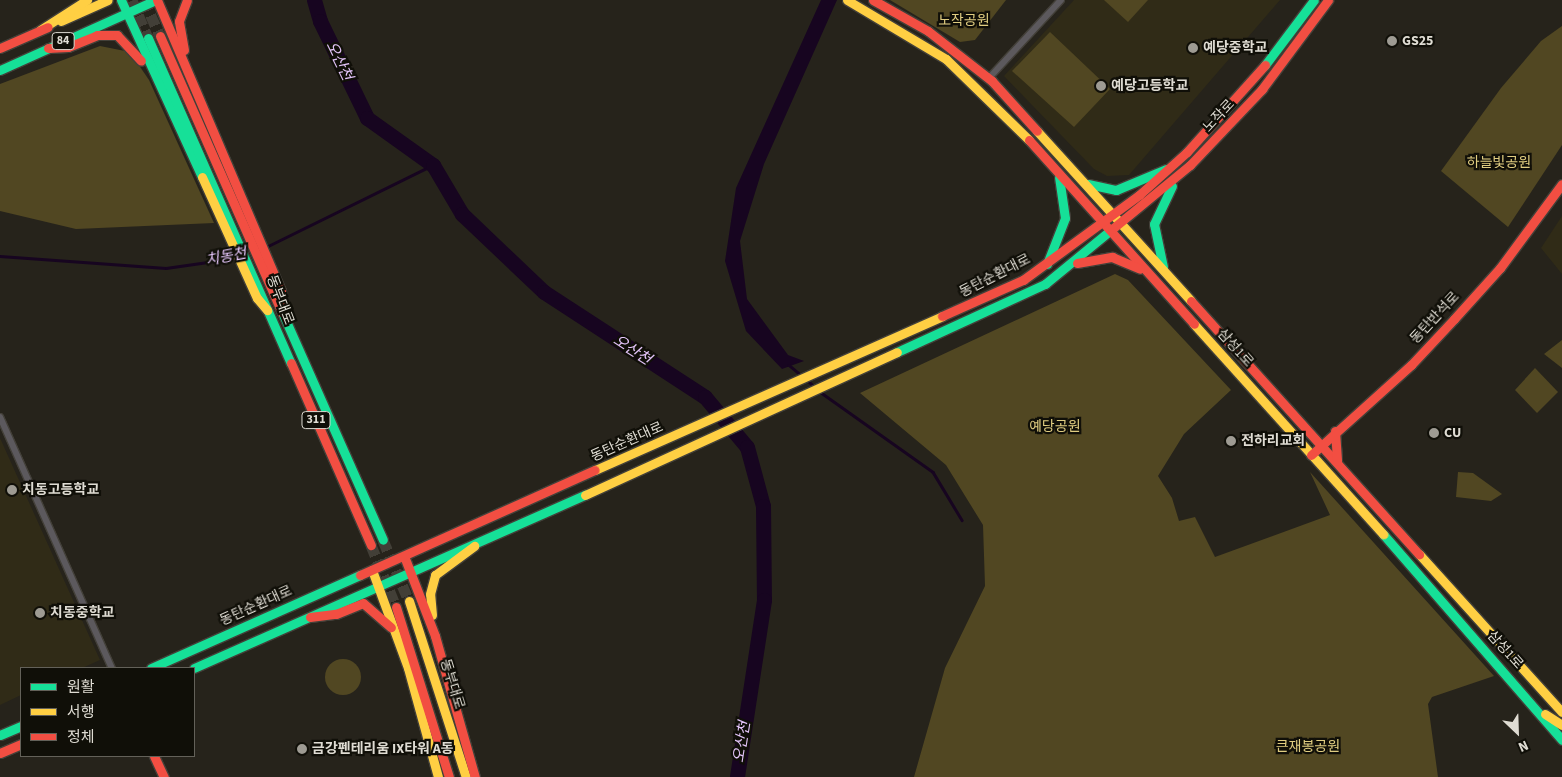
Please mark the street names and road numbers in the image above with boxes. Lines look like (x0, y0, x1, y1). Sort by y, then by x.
road number: 84 (50, 31, 76, 50)
street label: 노작로 (1200, 96, 1238, 136)
street label: 동탄순환대로 (957, 251, 1033, 301)
street label: 동부대로 (263, 273, 297, 327)
street label: 동탄반석로 (1407, 289, 1463, 347)
street label: 삼성1로 (1214, 325, 1256, 371)
road number: 311 (301, 410, 331, 430)
street label: 동탄순환대로 (588, 419, 666, 465)
street label: 동탄순환대로 (217, 583, 295, 629)
street label: 삼성1로 (1484, 627, 1526, 673)
street label: 동부대로 (436, 657, 468, 711)

